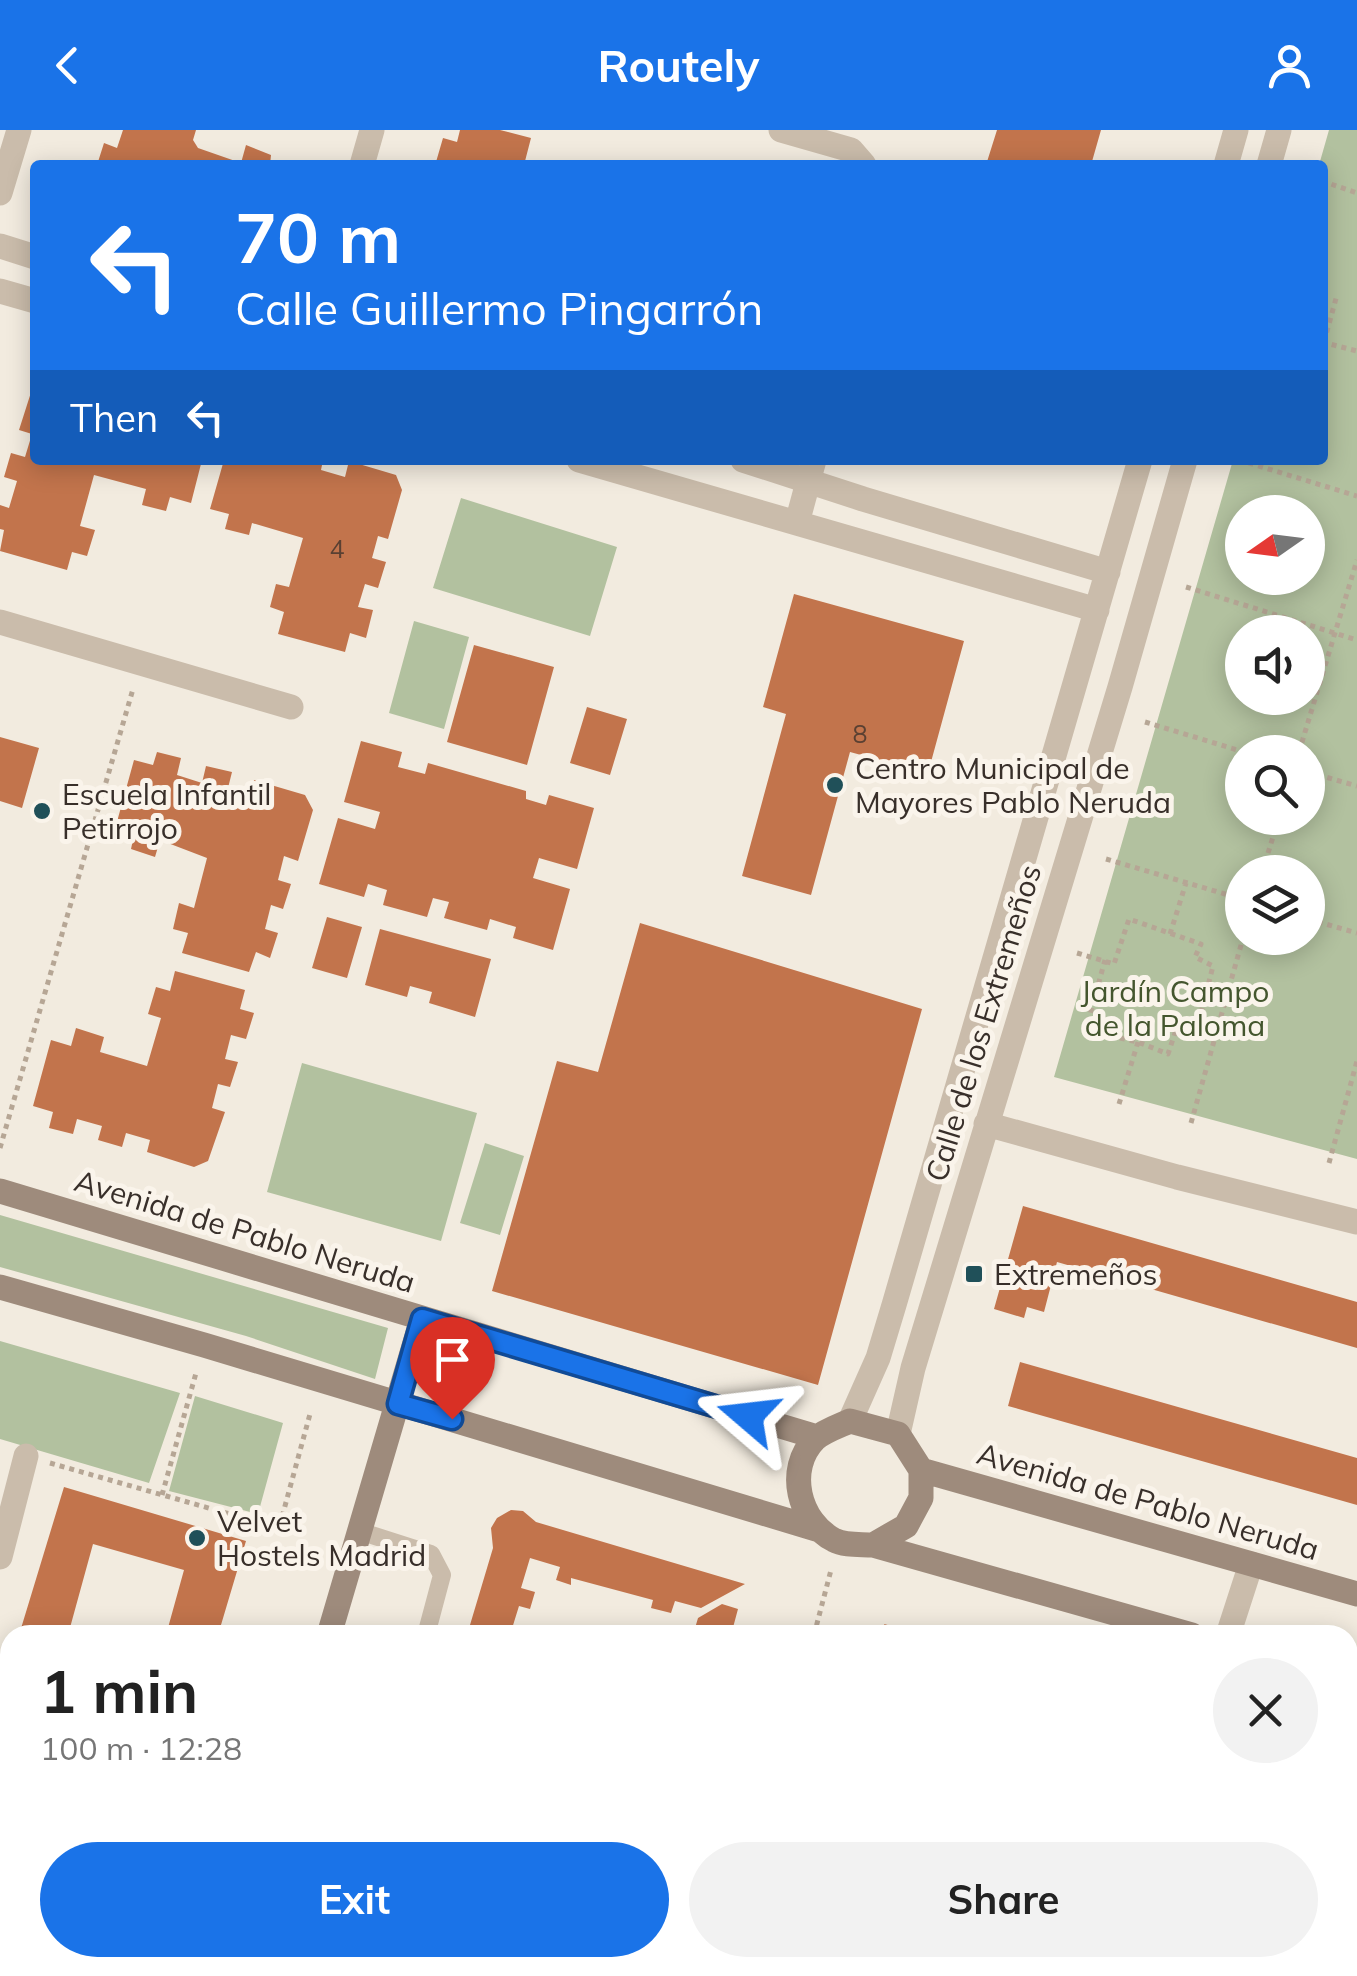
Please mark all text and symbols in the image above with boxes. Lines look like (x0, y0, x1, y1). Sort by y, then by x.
text: Routely (597, 37, 760, 93)
icon: back (40, 38, 95, 93)
icon: person (1262, 38, 1317, 93)
text: 70 m (235, 193, 401, 281)
icon: left (70, 200, 200, 330)
text: Calle Guillermo Pingarrón (235, 280, 763, 336)
icon: left (178, 390, 233, 445)
text: Then (70, 394, 158, 442)
north arrow (1225, 495, 1325, 595)
map controls (1225, 495, 1325, 955)
house number: 4 (329, 533, 345, 564)
button: sound (1225, 615, 1325, 715)
house number: 8 (852, 718, 868, 749)
button: search (1225, 735, 1325, 835)
place label: Centro Municipal de Mayores Pablo Neruda (855, 749, 1171, 821)
marker: Centro Municipal de Mayores Pablo Neruda (824, 774, 846, 796)
place label: Escuela Infantil Petirrojo (62, 775, 271, 847)
marker: Escuela Infantil Petirrojo (31, 800, 53, 822)
button: layers (1225, 855, 1325, 955)
street label: Calle de los Extremeños (917, 860, 1049, 1186)
park label: Jardín Campo de la Paloma (1081, 972, 1269, 1044)
street label: Avenida de Pablo Neruda (70, 1161, 420, 1301)
place label: Extremeños (994, 1255, 1157, 1293)
marker: Extremeños (963, 1263, 985, 1285)
pin (410, 1317, 495, 1420)
icon: arrive (425, 1332, 480, 1387)
position arrow (696, 1364, 800, 1468)
street label: Avenida de Pablo Neruda (973, 1434, 1323, 1568)
place label: Velvet Hostels Madrid (217, 1502, 426, 1574)
marker: Velvet Hostels Madrid (186, 1527, 208, 1549)
text: 1 min (40, 1653, 198, 1728)
button: close (1213, 1658, 1318, 1763)
text: 100 m · 12:28 (40, 1728, 242, 1768)
button: Exit (40, 1842, 669, 1957)
button: Share (689, 1842, 1318, 1957)

